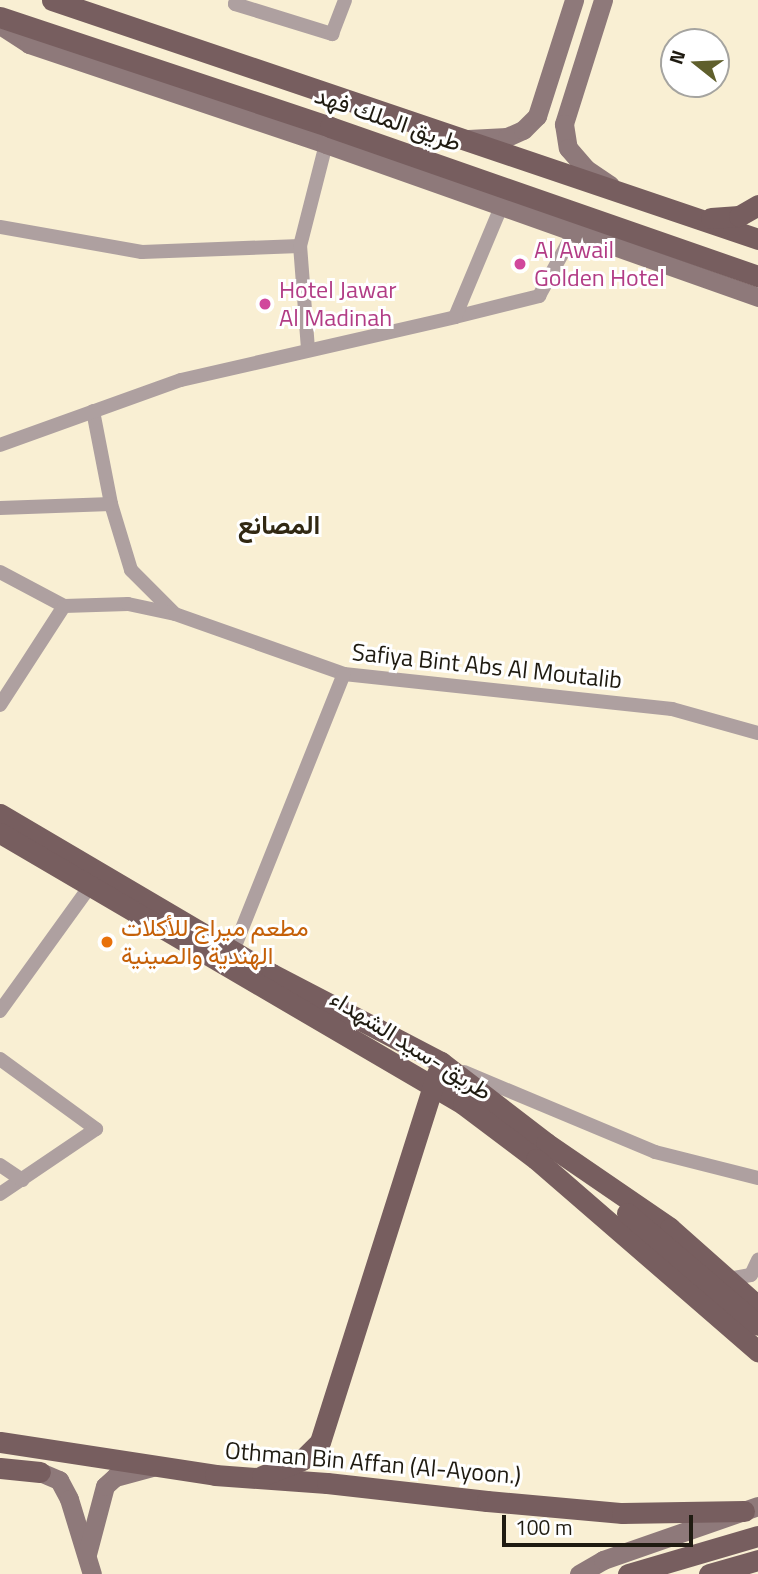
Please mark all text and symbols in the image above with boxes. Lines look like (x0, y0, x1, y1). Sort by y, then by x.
north arrow (660, 28, 730, 98)
text: N (661, 46, 692, 68)
street label: طريق الملك فهد (311, 81, 465, 157)
place label: Al Awail Golden Hotel (534, 236, 665, 292)
marker: Al Awail Golden Hotel (512, 256, 528, 272)
place label: Hotel Jawar Al Madinah (279, 276, 396, 332)
marker: Hotel Jawar Al Madinah (257, 296, 273, 312)
district label: المصانع (238, 509, 320, 541)
street label: Safiya Bint Abs Al Moutalib (351, 637, 623, 695)
place label: مطعم ميراج للأكلات الهندية والصينية (121, 914, 309, 970)
marker: مطعم ميراج للأكلات الهندية والصينية (99, 934, 115, 950)
street label: طريق -سيد الشهداء (325, 984, 497, 1106)
street label: Othman Bin Affan (Al-Ayoon.) (224, 1436, 522, 1490)
scale bar (506, 1500, 697, 1544)
text: 100 m (515, 1511, 572, 1543)

